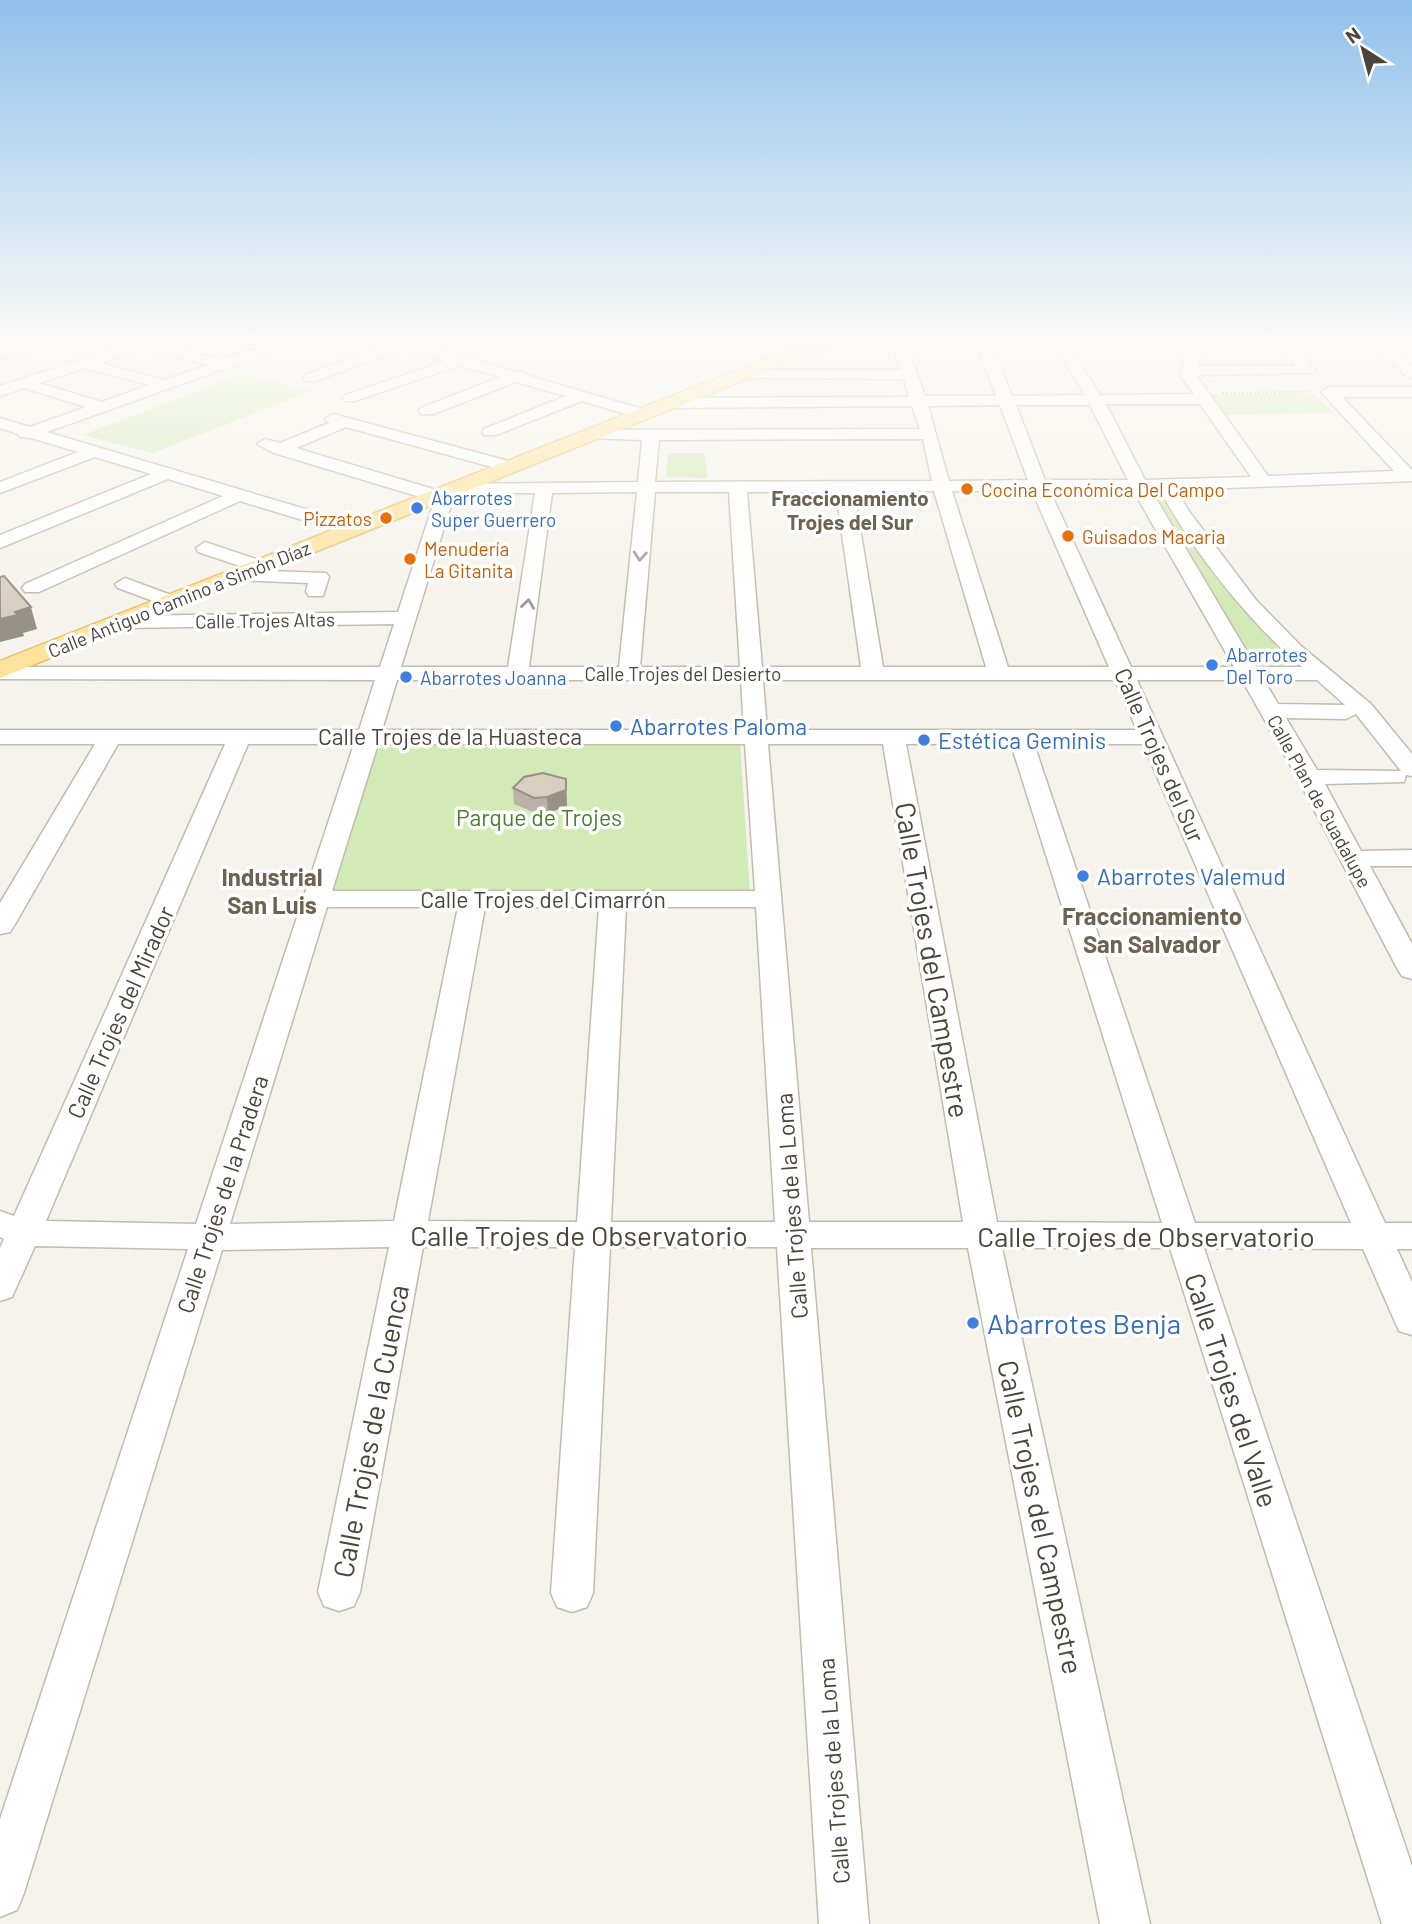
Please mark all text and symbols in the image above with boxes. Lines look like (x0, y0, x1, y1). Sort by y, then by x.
north arrow (1328, 14, 1398, 84)
text: N (1341, 22, 1365, 48)
place label: Cocina Económica Del Campo (981, 478, 1225, 501)
marker: Cocina Económica Del Campo (959, 481, 975, 497)
district label: Fraccionamiento Trojes del Sur (771, 485, 929, 534)
place label: Abarrotes Super Guerrero (431, 486, 556, 531)
marker: Abarrotes Super Guerrero (409, 500, 425, 516)
place label: Pizzatos (303, 507, 372, 530)
marker: Pizzatos (378, 510, 394, 526)
place label: Guisados Macaria (1082, 525, 1226, 548)
marker: Guisados Macaria (1060, 528, 1076, 544)
street label: Calle Antiguo Camino a Simón Díaz (44, 536, 314, 662)
place label: Menudería La Gitanita (424, 537, 513, 582)
marker: Menudería La Gitanita (402, 551, 418, 567)
one-way arrow (633, 551, 648, 562)
one-way arrow (520, 599, 535, 610)
street label: Calle Trojes Altas (195, 607, 335, 633)
place label: Abarrotes Del Toro (1226, 643, 1307, 688)
marker: Abarrotes Del Toro (1204, 657, 1220, 673)
street label: Calle Trojes del Desierto (585, 662, 781, 685)
street label: Calle Trojes del Sur (1109, 664, 1211, 847)
place label: Abarrotes Joanna (420, 666, 566, 689)
marker: Abarrotes Joanna (398, 669, 414, 685)
street label: Calle Plan de Guadalupe (1263, 711, 1377, 891)
place label: Abarrotes Paloma (630, 712, 807, 740)
marker: Abarrotes Paloma (608, 718, 624, 734)
street label: Calle Trojes de la Huasteca (318, 722, 582, 750)
place label: Estética Geminis (938, 726, 1106, 754)
marker: Estética Geminis (916, 732, 932, 748)
street label: Calle Trojes del Campestre (888, 800, 978, 1120)
park label: Parque de Trojes (456, 803, 622, 831)
district label: Industrial San Luis (221, 862, 323, 919)
place label: Abarrotes Valemud (1097, 862, 1286, 890)
marker: Abarrotes Valemud (1075, 868, 1091, 884)
street label: Calle Trojes del Cimarrón (420, 885, 666, 913)
street label: Calle Trojes del Mirador (61, 901, 180, 1123)
district label: Fraccionamiento San Salvador (1062, 901, 1242, 958)
street label: Calle Trojes de la Pradera (170, 1071, 274, 1317)
street label: Calle Trojes de la Loma (769, 1092, 813, 1320)
street label: Calle Trojes de Observatorio (410, 1218, 748, 1252)
street label: Calle Trojes de Observatorio (977, 1219, 1315, 1253)
street label: Calle Trojes del Valle (1178, 1269, 1286, 1511)
street label: Calle Trojes de la Cuenca (325, 1282, 415, 1580)
place label: Abarrotes Benja (987, 1306, 1181, 1340)
marker: Abarrotes Benja (965, 1315, 981, 1331)
street label: Calle Trojes del Campestre (991, 1357, 1091, 1677)
street label: Calle Trojes de la Loma (811, 1657, 855, 1885)

